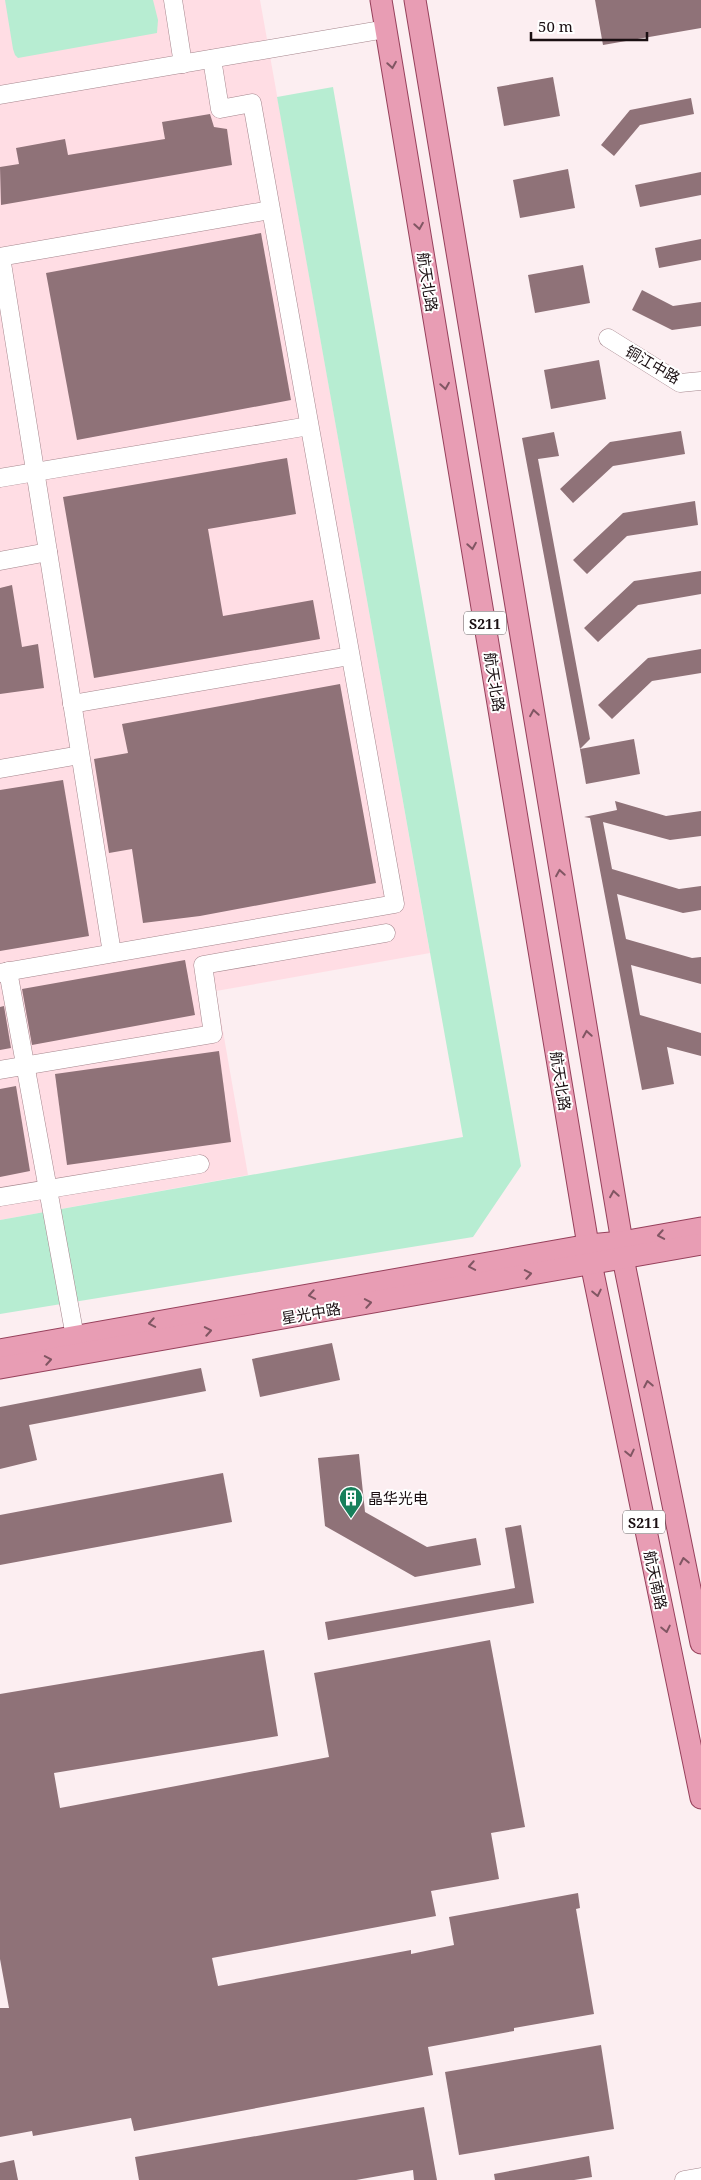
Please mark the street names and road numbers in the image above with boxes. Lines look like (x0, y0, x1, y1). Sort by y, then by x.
street label: 航天北路 (413, 251, 443, 313)
street label: 铜江中路 (622, 340, 684, 388)
road number: S211 (464, 612, 506, 634)
street label: 航天北路 (480, 651, 510, 713)
street label: 航天北路 (546, 1050, 576, 1112)
street label: 星光中路 (280, 1298, 342, 1328)
road number: S211 (623, 1510, 665, 1534)
street label: 航天南路 (640, 1549, 672, 1611)

